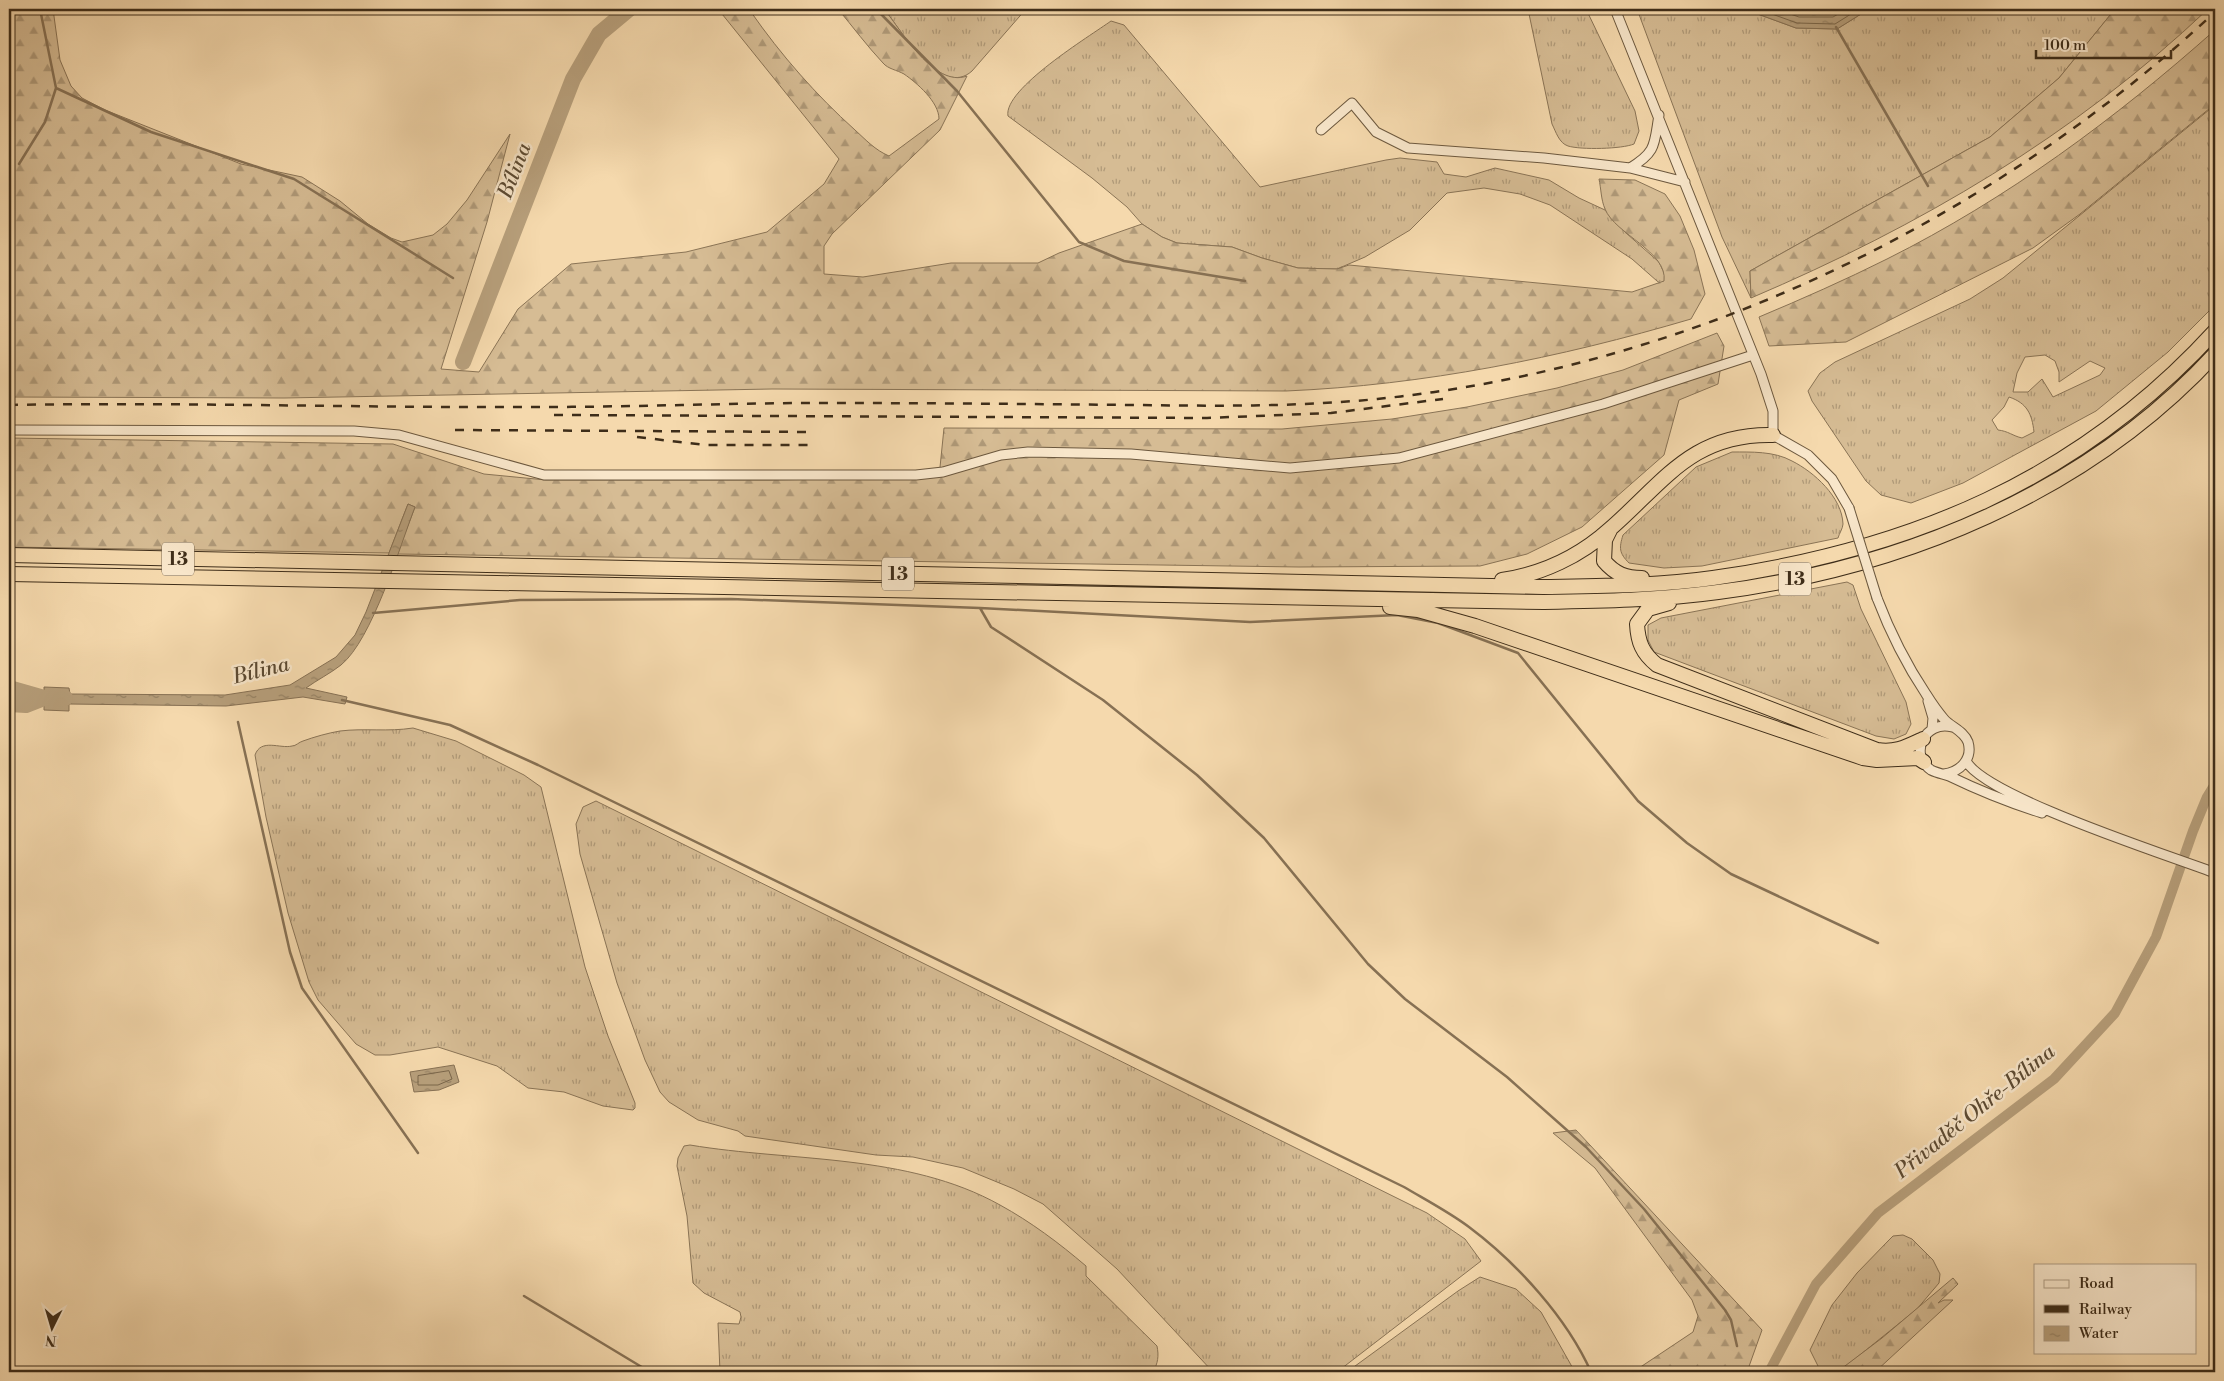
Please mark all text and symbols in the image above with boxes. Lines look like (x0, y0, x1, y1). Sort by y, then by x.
scale bar (2036, 28, 2172, 60)
text: 100 m (2044, 36, 2086, 55)
water label: Bílina (492, 139, 538, 203)
road number: 13 (162, 542, 194, 576)
road number: 13 (882, 558, 914, 590)
road number: 13 (1779, 562, 1811, 596)
water label: Bílina (229, 651, 292, 691)
water label: Přivaděč Ohře-Bílina (1889, 1039, 2061, 1185)
legend (2034, 1264, 2196, 1354)
text: Road (2079, 1274, 2114, 1293)
text: Railway (2079, 1300, 2133, 1319)
north arrow (28, 1304, 78, 1354)
text: Water (2078, 1324, 2119, 1343)
text: N (45, 1331, 57, 1349)

